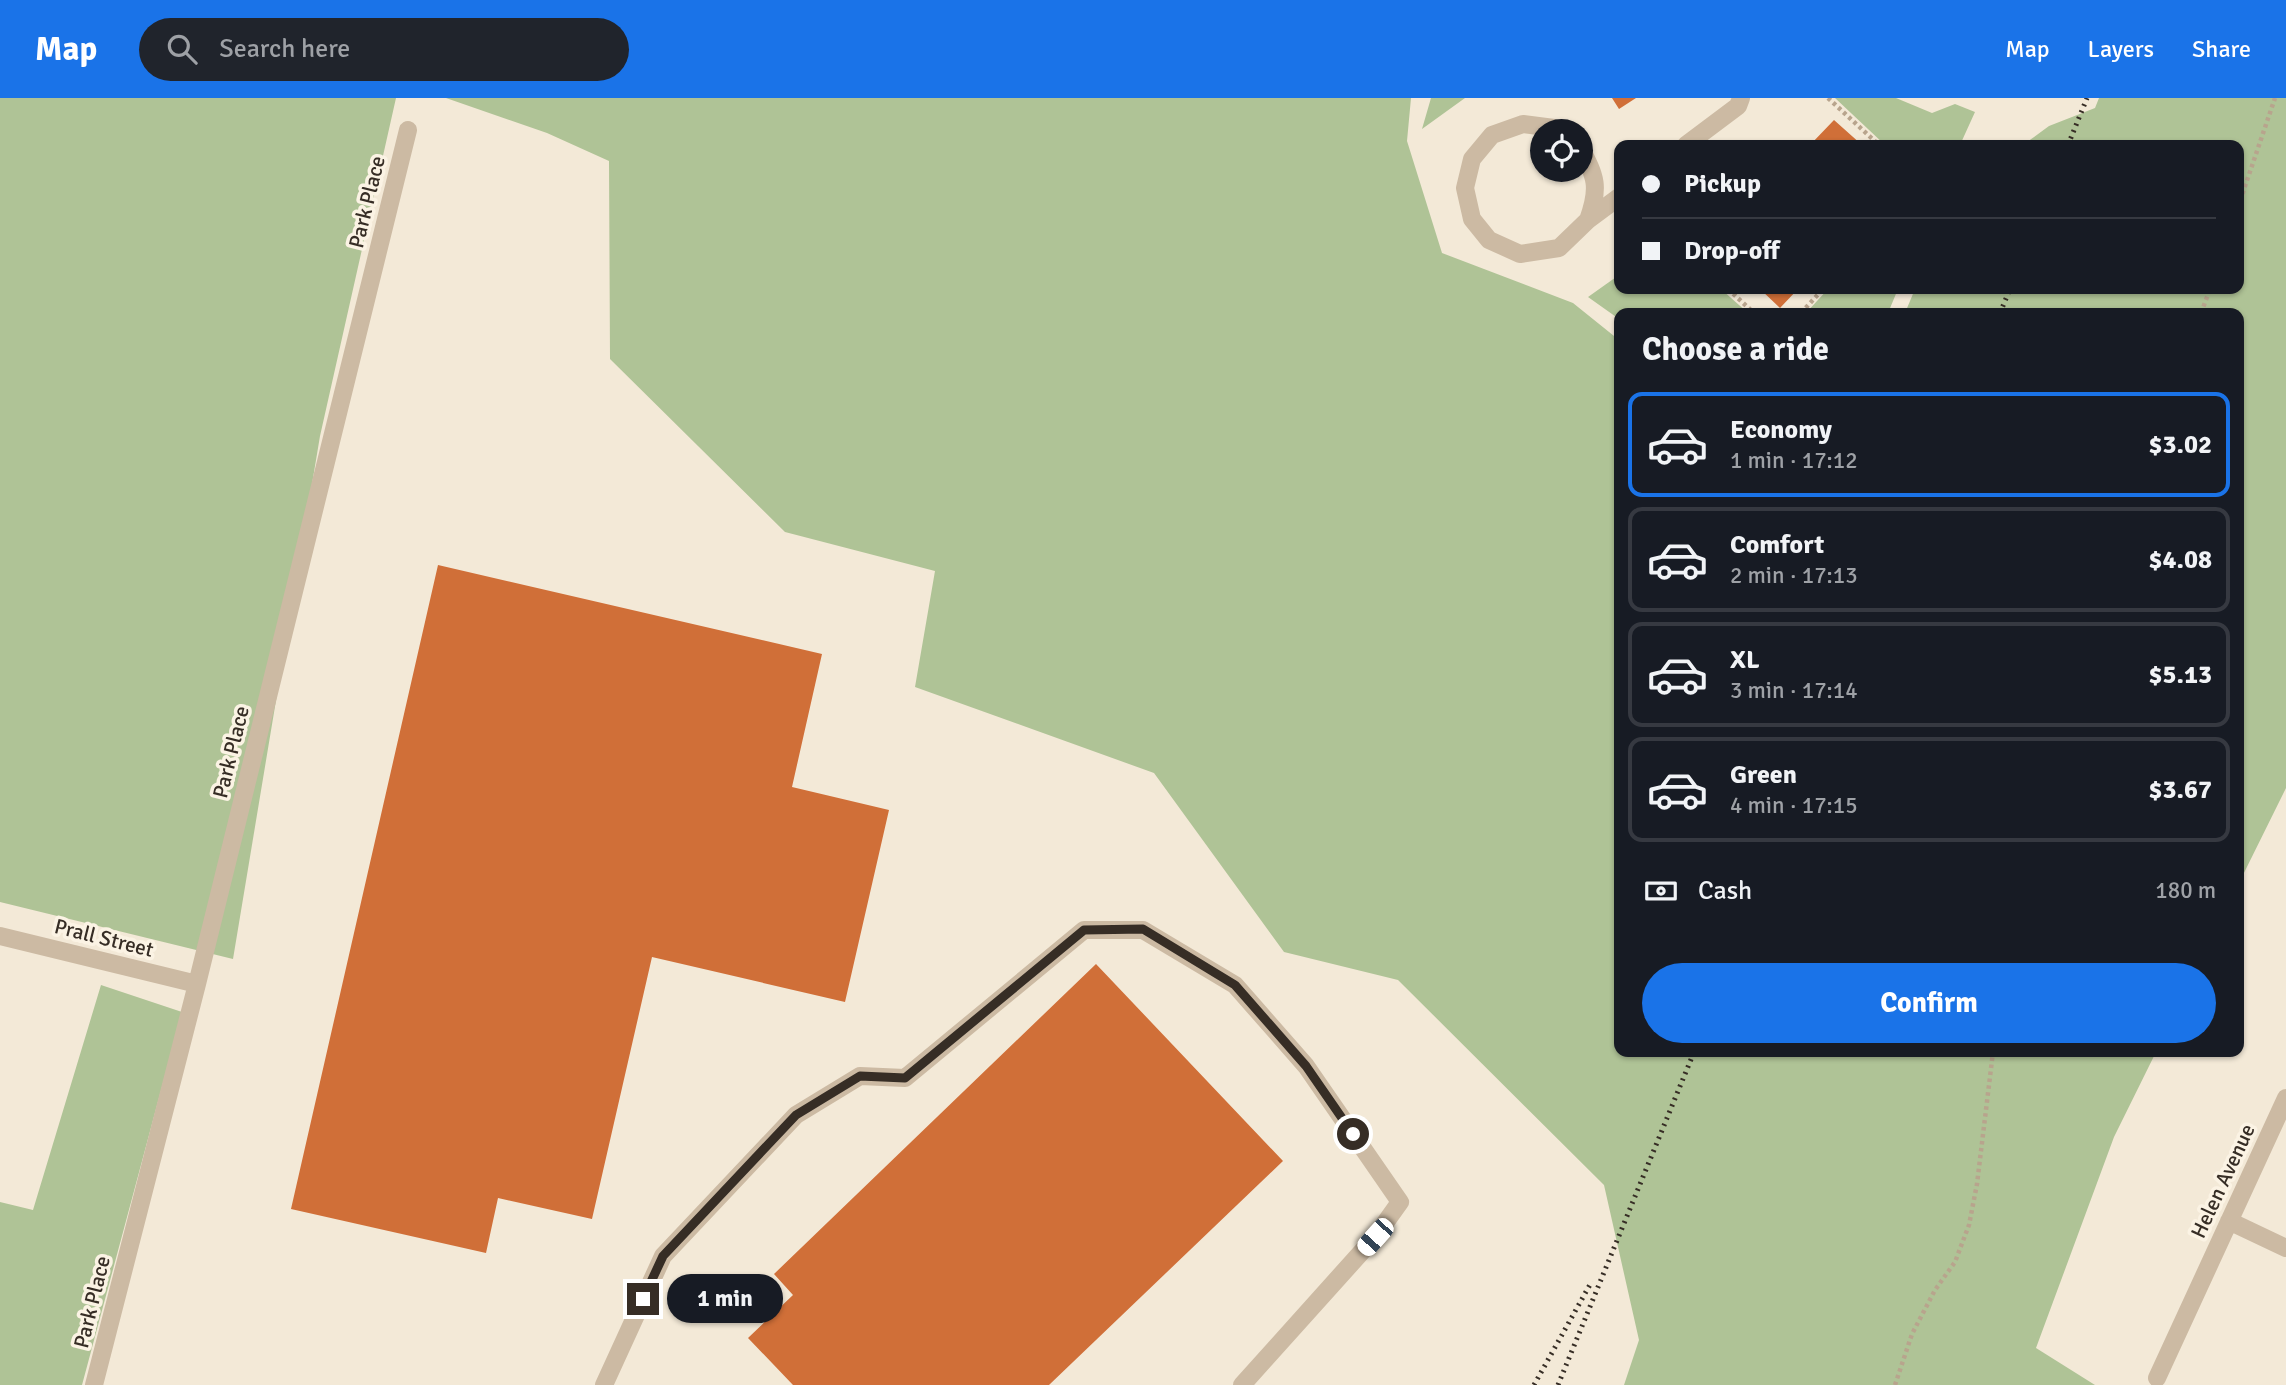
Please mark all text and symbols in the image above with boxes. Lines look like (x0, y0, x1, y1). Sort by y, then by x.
search box (139, 18, 629, 81)
text: Map (35, 29, 97, 70)
icon: search (163, 30, 201, 68)
text: Search here (219, 33, 350, 65)
text: Map (2005, 34, 2050, 64)
text: Layers (2088, 34, 2154, 64)
text: Share (2192, 34, 2251, 64)
map controls (1530, 119, 1593, 182)
button: locate (1530, 119, 1593, 182)
street label: Park Place (343, 153, 391, 251)
text: Pickup (1684, 168, 1761, 200)
text: Drop-off (1684, 235, 1780, 267)
text: Choose a ride (1642, 330, 1829, 369)
icon: car (1646, 413, 1709, 476)
text: Economy (1730, 414, 1832, 446)
text: $3.02 (2148, 429, 2212, 461)
text: 1 min · 17:12 (1730, 446, 1858, 475)
icon: car (1646, 528, 1709, 591)
text: Comfort (1730, 529, 1824, 561)
text: $4.08 (2148, 544, 2212, 576)
text: 2 min · 17:13 (1730, 561, 1858, 590)
icon: car (1646, 643, 1709, 706)
text: XL (1730, 644, 1760, 676)
text: $5.13 (2148, 659, 2212, 691)
text: 3 min · 17:14 (1730, 676, 1858, 705)
street label: Park Place (207, 703, 255, 801)
icon: car (1646, 758, 1709, 821)
text: Green (1730, 759, 1797, 791)
text: $3.67 (2148, 774, 2212, 806)
text: 4 min · 17:15 (1730, 791, 1858, 820)
icon: cash (1642, 872, 1680, 910)
text: Cash (1698, 875, 1752, 907)
text: 180 m (2155, 876, 2216, 905)
street label: Prall Street (52, 913, 156, 963)
button: Confirm (1642, 963, 2216, 1043)
route start (1337, 1118, 1369, 1150)
street label: Helen Avenue (2185, 1120, 2261, 1242)
car (1354, 1214, 1397, 1260)
street label: Park Place (68, 1253, 116, 1351)
callout: 1 min (668, 1274, 783, 1324)
route end (627, 1283, 659, 1315)
text: 1 min (697, 1284, 753, 1313)

